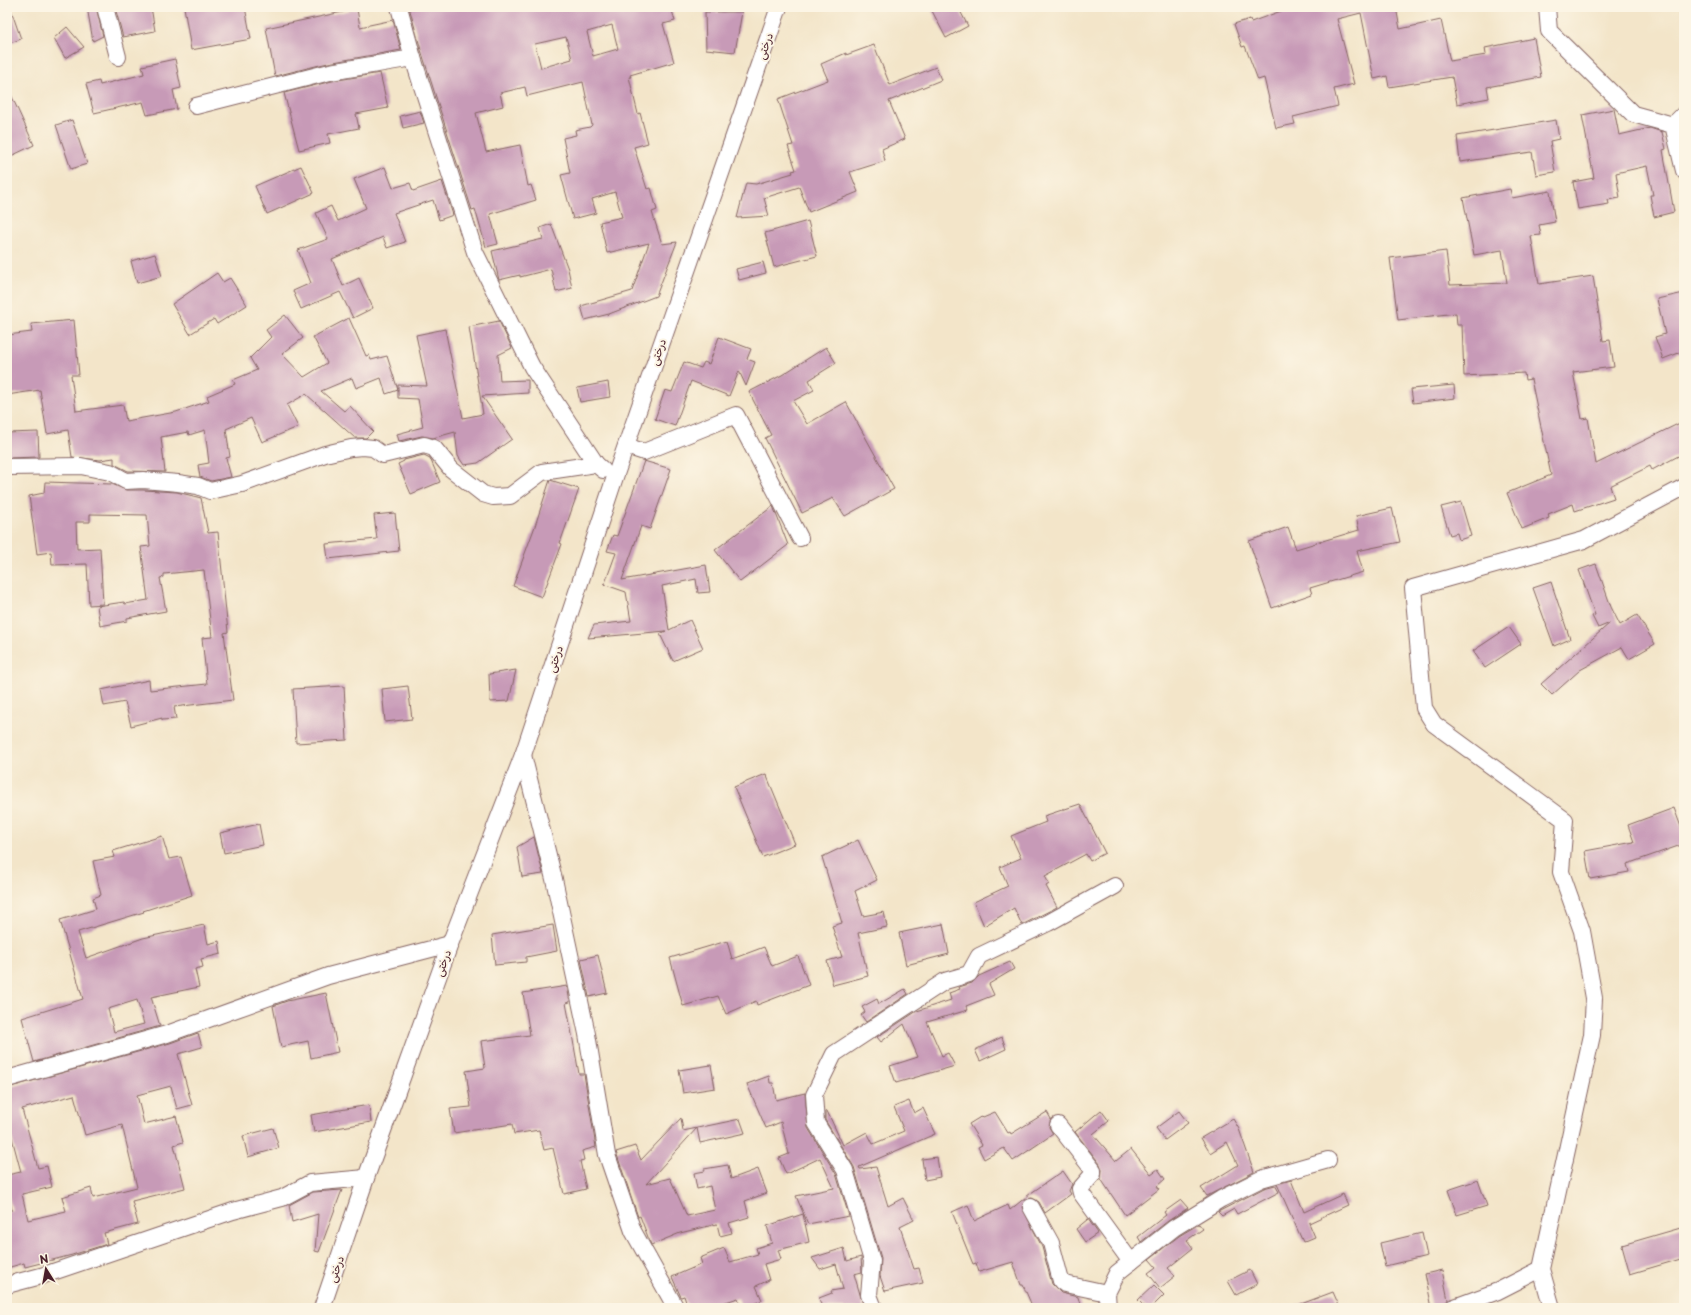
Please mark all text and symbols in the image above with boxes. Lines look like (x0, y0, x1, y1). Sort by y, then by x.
street label: درختی (752, 30, 777, 62)
street label: درختی (645, 336, 670, 368)
street label: درختی (542, 643, 567, 674)
street label: درختی (430, 947, 455, 979)
north arrow (26, 1249, 66, 1289)
text: N (38, 1249, 50, 1268)
street label: درختی (323, 1253, 348, 1285)

